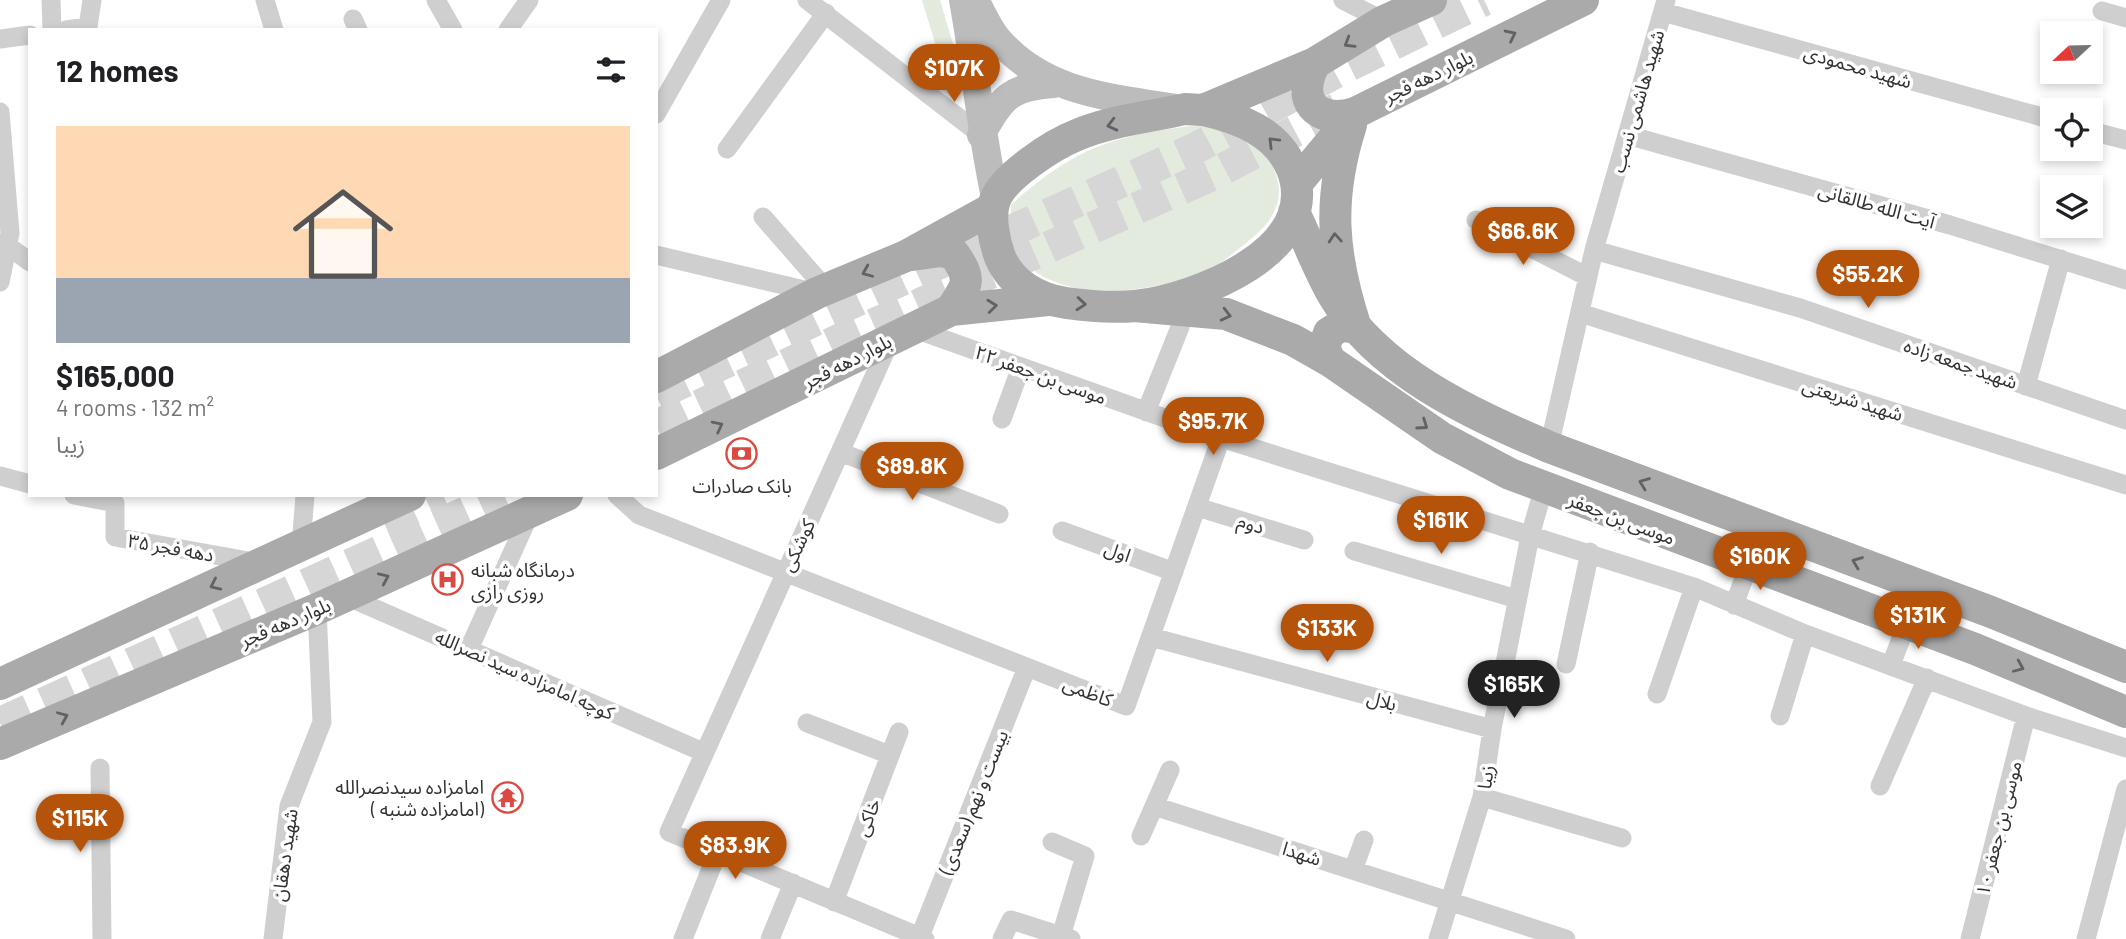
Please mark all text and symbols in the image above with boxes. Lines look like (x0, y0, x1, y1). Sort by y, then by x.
north arrow (2040, 21, 2104, 84)
map controls (2040, 21, 2103, 238)
street label: شهید هاشمی نسب (1606, 27, 1669, 175)
one-way arrow (1504, 30, 1516, 44)
one-way arrow (1343, 34, 1356, 47)
street label: شهید محمودی (1801, 40, 1915, 93)
pin: $107K (905, 44, 1003, 104)
street label: بلوار دهه فجر (1379, 45, 1477, 109)
icon: filters (592, 51, 630, 89)
text: 12 homes (56, 52, 179, 88)
text: $107K (924, 53, 984, 81)
button: locate (2040, 98, 2103, 161)
one-way arrow (1106, 117, 1118, 131)
one-way arrow (1269, 138, 1282, 151)
icon: home (280, 171, 406, 297)
button: layers (2040, 175, 2103, 238)
street label: آیت الله طالقانی (1816, 177, 1939, 234)
pin: $66.6K (1466, 208, 1580, 267)
text: $66.6K (1488, 216, 1558, 244)
one-way arrow (1328, 232, 1343, 243)
pin: $55.2K (1811, 250, 1925, 310)
text: $55.2K (1832, 259, 1904, 287)
one-way arrow (862, 264, 874, 278)
one-way arrow (1076, 296, 1087, 311)
one-way arrow (987, 299, 998, 314)
one-way arrow (1220, 307, 1232, 322)
street label: بلوار دهه فجر (798, 329, 896, 394)
street label: شهید جمعه زاده (1901, 333, 2021, 394)
street label: موسی بن جعفر ۲۲ (972, 340, 1110, 409)
text: $165,000 (56, 357, 175, 393)
street label: شهید شریعتی (1800, 373, 1906, 426)
text: 4 rooms · 132 m² (56, 393, 214, 421)
pin: $95.7K (1156, 398, 1270, 457)
text: $95.7K (1178, 406, 1248, 434)
one-way arrow (1415, 417, 1428, 429)
one-way arrow (711, 420, 723, 434)
text: زیبا (56, 430, 85, 458)
bank icon: بانک صادرات (725, 437, 759, 471)
pin: $89.8K (855, 442, 969, 502)
text: $89.8K (877, 451, 947, 479)
place label: بانک صادرات (692, 474, 792, 498)
one-way arrow (1638, 477, 1650, 491)
street label: موسی بن جعفر (1564, 487, 1679, 550)
pin: $161K (1392, 496, 1490, 556)
text: $161K (1413, 505, 1469, 533)
street label: دوم (1234, 508, 1267, 542)
street label: کوشکی (775, 514, 821, 575)
street label: دهه فجر ۳۵ (126, 528, 216, 567)
pin: $160K (1711, 532, 1809, 592)
street label: اول (1101, 536, 1134, 567)
text: $160K (1729, 541, 1791, 569)
one-way arrow (1851, 557, 1863, 571)
place label: درمانگاه شبانه روزی رازی (471, 558, 575, 604)
hospital icon: درمانگاه شبانه روزی رازی (431, 563, 465, 597)
one-way arrow (377, 572, 389, 586)
one-way arrow (210, 577, 222, 591)
pin: $131K (1869, 592, 1967, 651)
street label: بلوار دهه فجر (235, 593, 334, 653)
text: $131K (1890, 600, 1946, 628)
pin: $133K (1278, 604, 1376, 664)
text: $133K (1297, 613, 1357, 641)
street label: کوچه امامزاده سید نصرالله (431, 624, 619, 726)
one-way arrow (2012, 659, 2024, 673)
pin: $165K (1465, 660, 1563, 720)
text: $165K (1484, 669, 1544, 697)
street label: کاظمی (1060, 671, 1117, 712)
street label: بلال (1365, 685, 1399, 715)
one-way arrow (56, 711, 68, 725)
street label: بیست و نهم (سعدی) (933, 726, 1016, 880)
street label: موسی بن جعفر ۱۰ (1970, 758, 2027, 898)
street label: زیبا (1472, 763, 1499, 791)
place label: امامزاده سیدنصرالله ( امامزاده شنبه) (335, 775, 485, 821)
temple icon: امامزاده سیدنصرالله ( امامزاده شنبه) (490, 780, 524, 814)
pin: $115K (31, 794, 129, 854)
street label: خاکی (849, 795, 886, 839)
text: $115K (52, 803, 108, 831)
street label: شهید دهقان (266, 807, 302, 903)
pin: $83.9K (678, 822, 792, 881)
text: $83.9K (700, 830, 770, 858)
street label: شهدا (1280, 836, 1324, 870)

